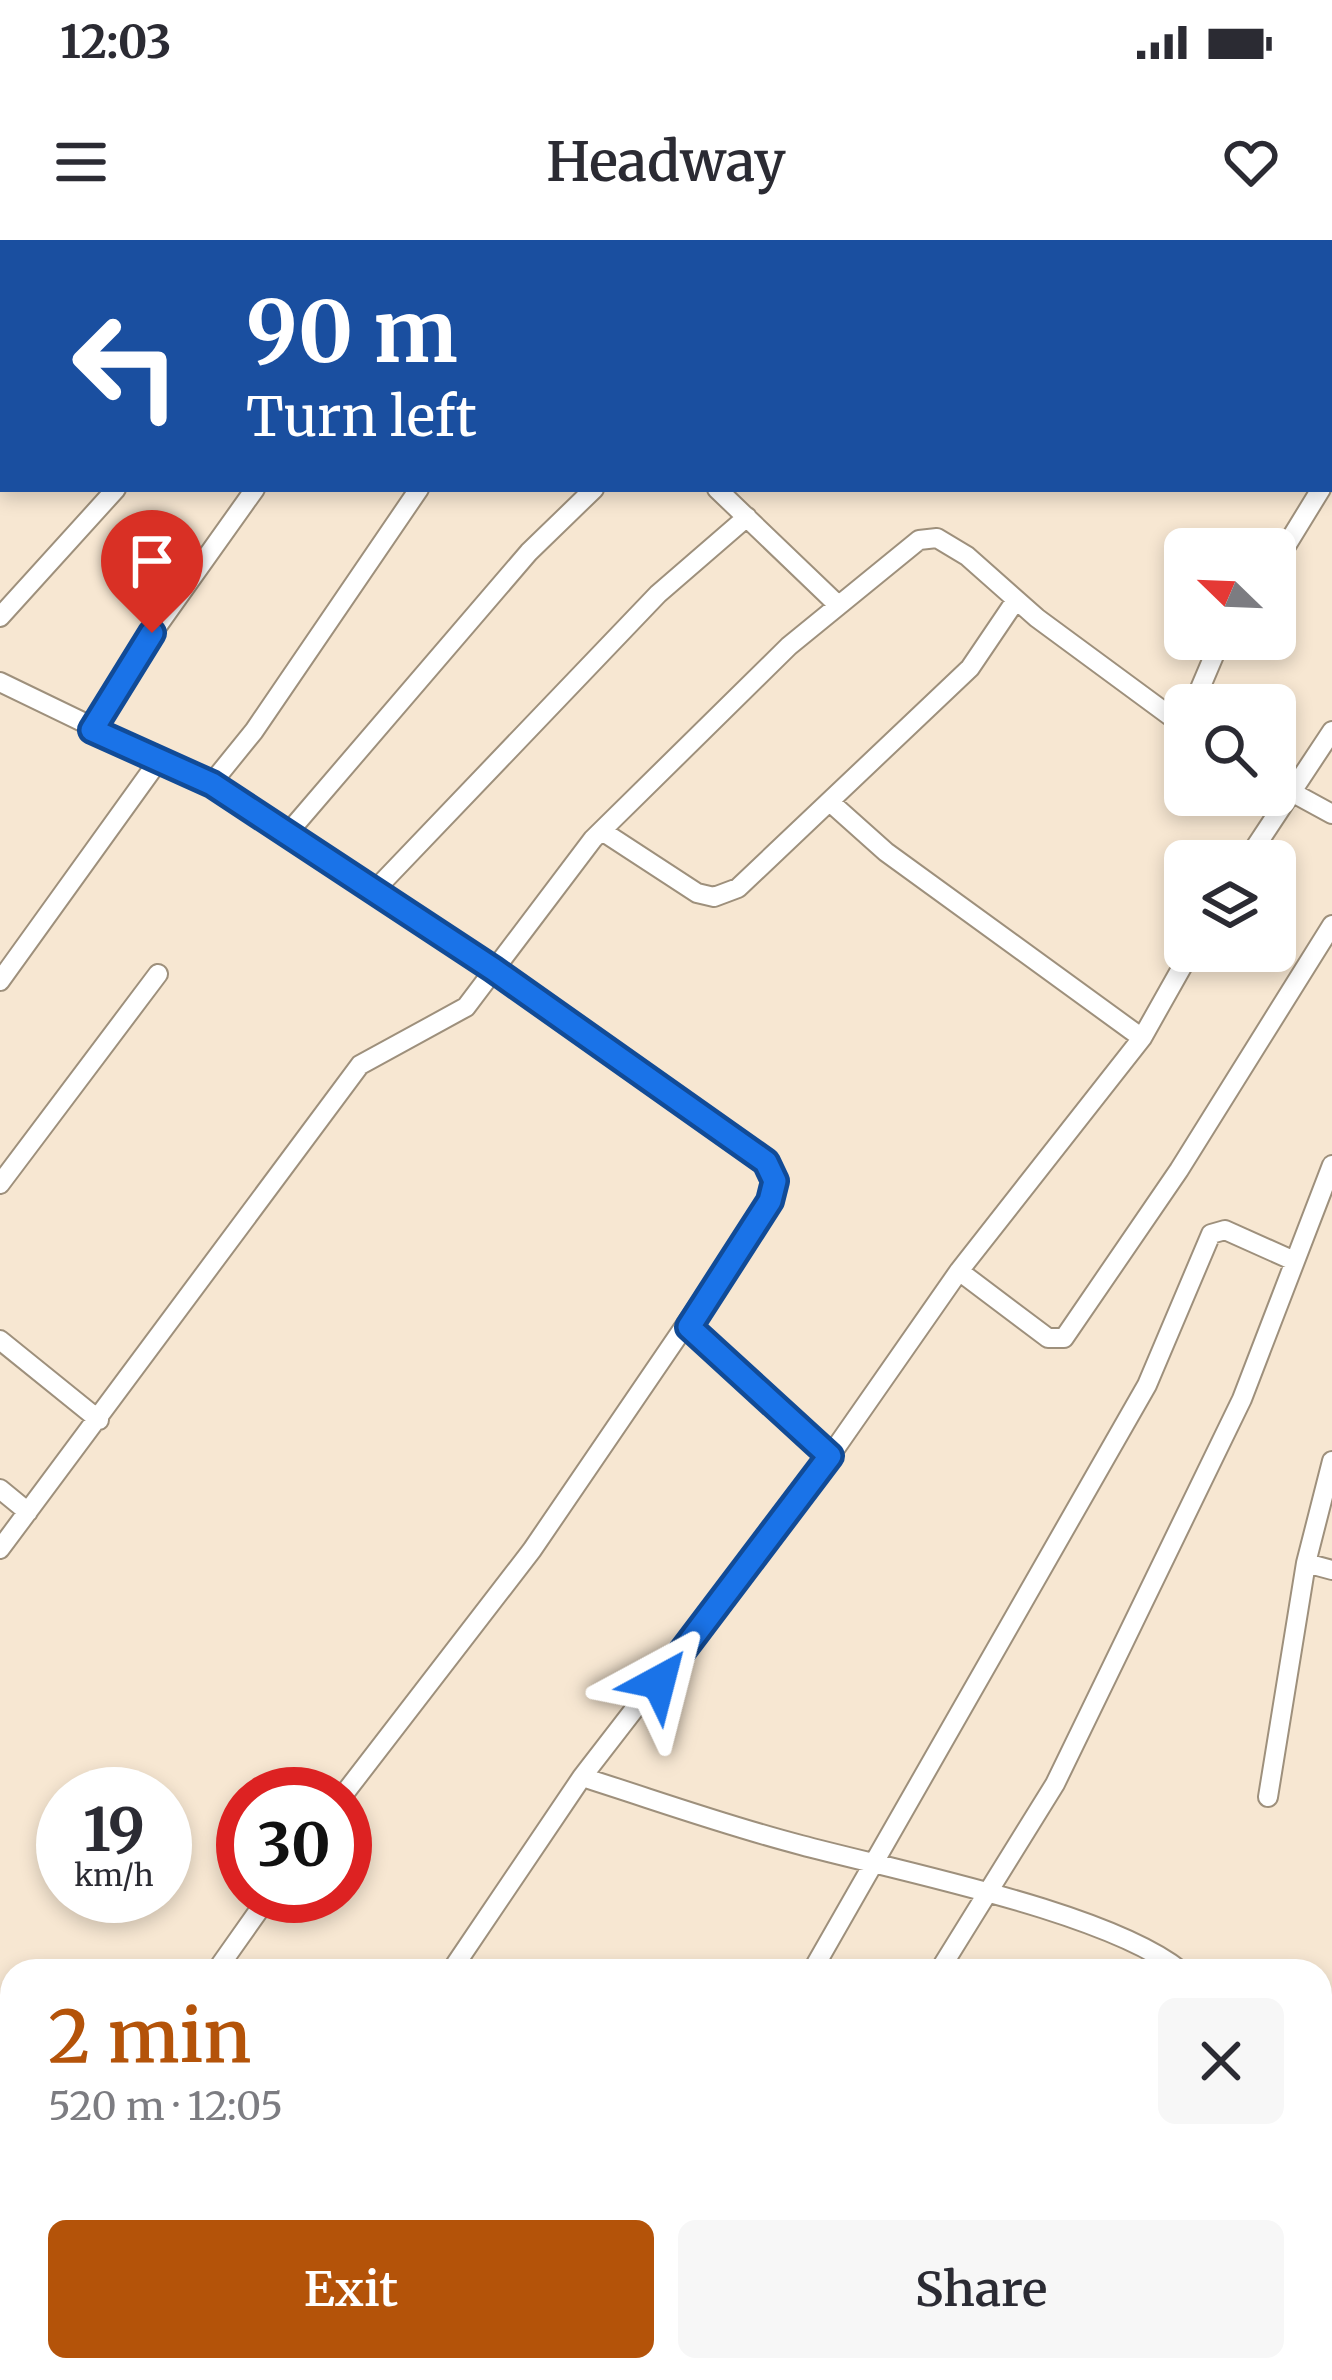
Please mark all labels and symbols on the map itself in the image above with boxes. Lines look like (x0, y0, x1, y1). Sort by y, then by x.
pin (101, 510, 203, 633)
north arrow (1164, 528, 1296, 660)
position arrow (596, 1619, 722, 1745)
speed limit sign: 30 (216, 1767, 372, 1923)

